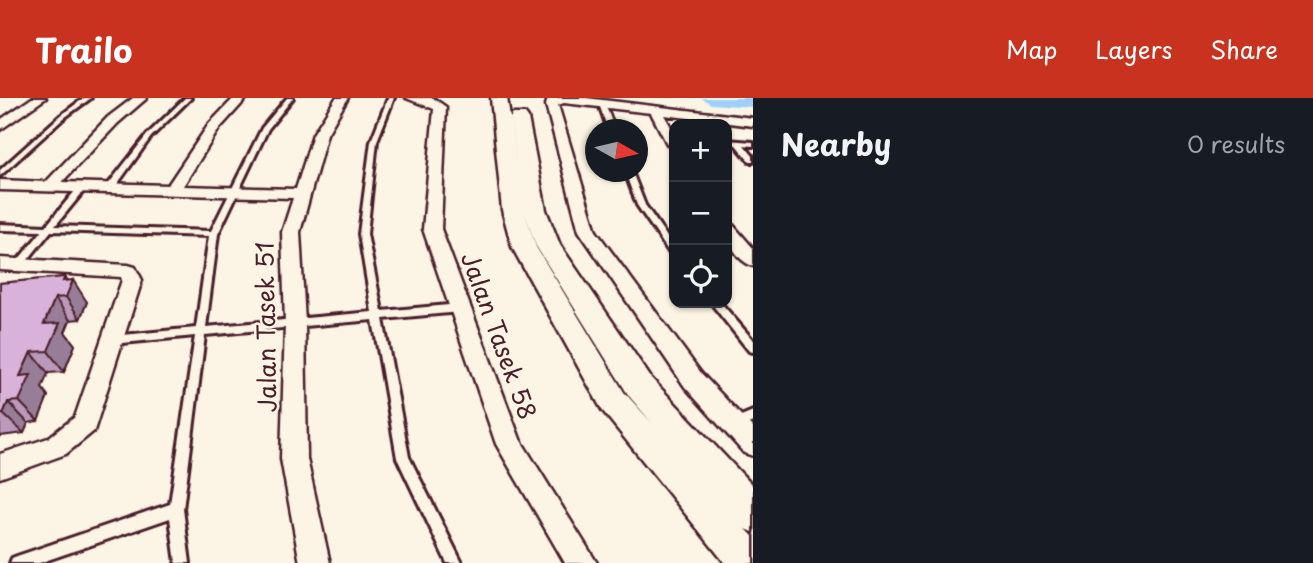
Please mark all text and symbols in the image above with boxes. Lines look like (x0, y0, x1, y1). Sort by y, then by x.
text: Trailo (35, 24, 132, 74)
text: Map (1006, 31, 1057, 67)
text: Layers (1095, 31, 1172, 67)
text: Share (1210, 31, 1278, 67)
north arrow (585, 119, 648, 182)
map controls (669, 119, 732, 308)
button: + (669, 119, 732, 182)
text: Nearby (781, 121, 891, 166)
text: 0 results (1187, 126, 1285, 161)
button: − (669, 182, 732, 245)
street label: Jalan Tasek 51 (246, 241, 284, 413)
button: locate (669, 245, 732, 308)
street label: Jalan Tasek 58 (453, 247, 547, 424)

